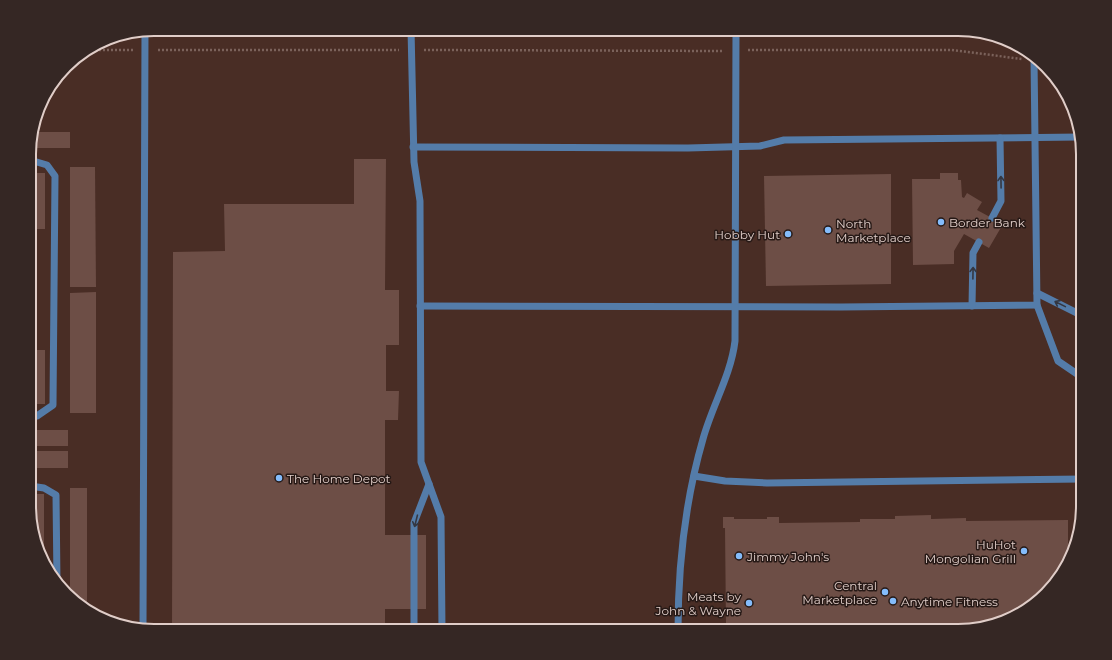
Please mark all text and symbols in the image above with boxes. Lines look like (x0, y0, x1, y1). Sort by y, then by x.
one-way arrow (997, 176, 1005, 189)
place label: Border Bank (949, 215, 1026, 230)
place label: North Marketplace (836, 216, 911, 245)
marker: Border Bank (936, 217, 946, 227)
marker: North Marketplace (823, 225, 833, 235)
place label: Hobby Hut (714, 227, 780, 242)
marker: Hobby Hut (783, 229, 793, 239)
one-way arrow (969, 267, 976, 280)
one-way arrow (1054, 300, 1066, 307)
place label: The Home Depot (287, 471, 391, 486)
marker: The Home Depot (274, 473, 284, 483)
one-way arrow (412, 514, 419, 527)
place label: HuHot Mongolian Grill (925, 537, 1016, 566)
marker: HuHot Mongolian Grill (1019, 546, 1029, 556)
place label: Jimmy John's (746, 549, 829, 564)
marker: Jimmy John's (734, 551, 744, 561)
place label: Central Marketplace (802, 578, 877, 607)
marker: Central Marketplace (880, 587, 890, 597)
place label: Meats by John & Wayne (655, 589, 741, 618)
place label: Anytime Fitness (901, 594, 998, 609)
marker: Anytime Fitness (888, 596, 898, 606)
marker: Meats by John & Wayne (744, 598, 754, 608)

